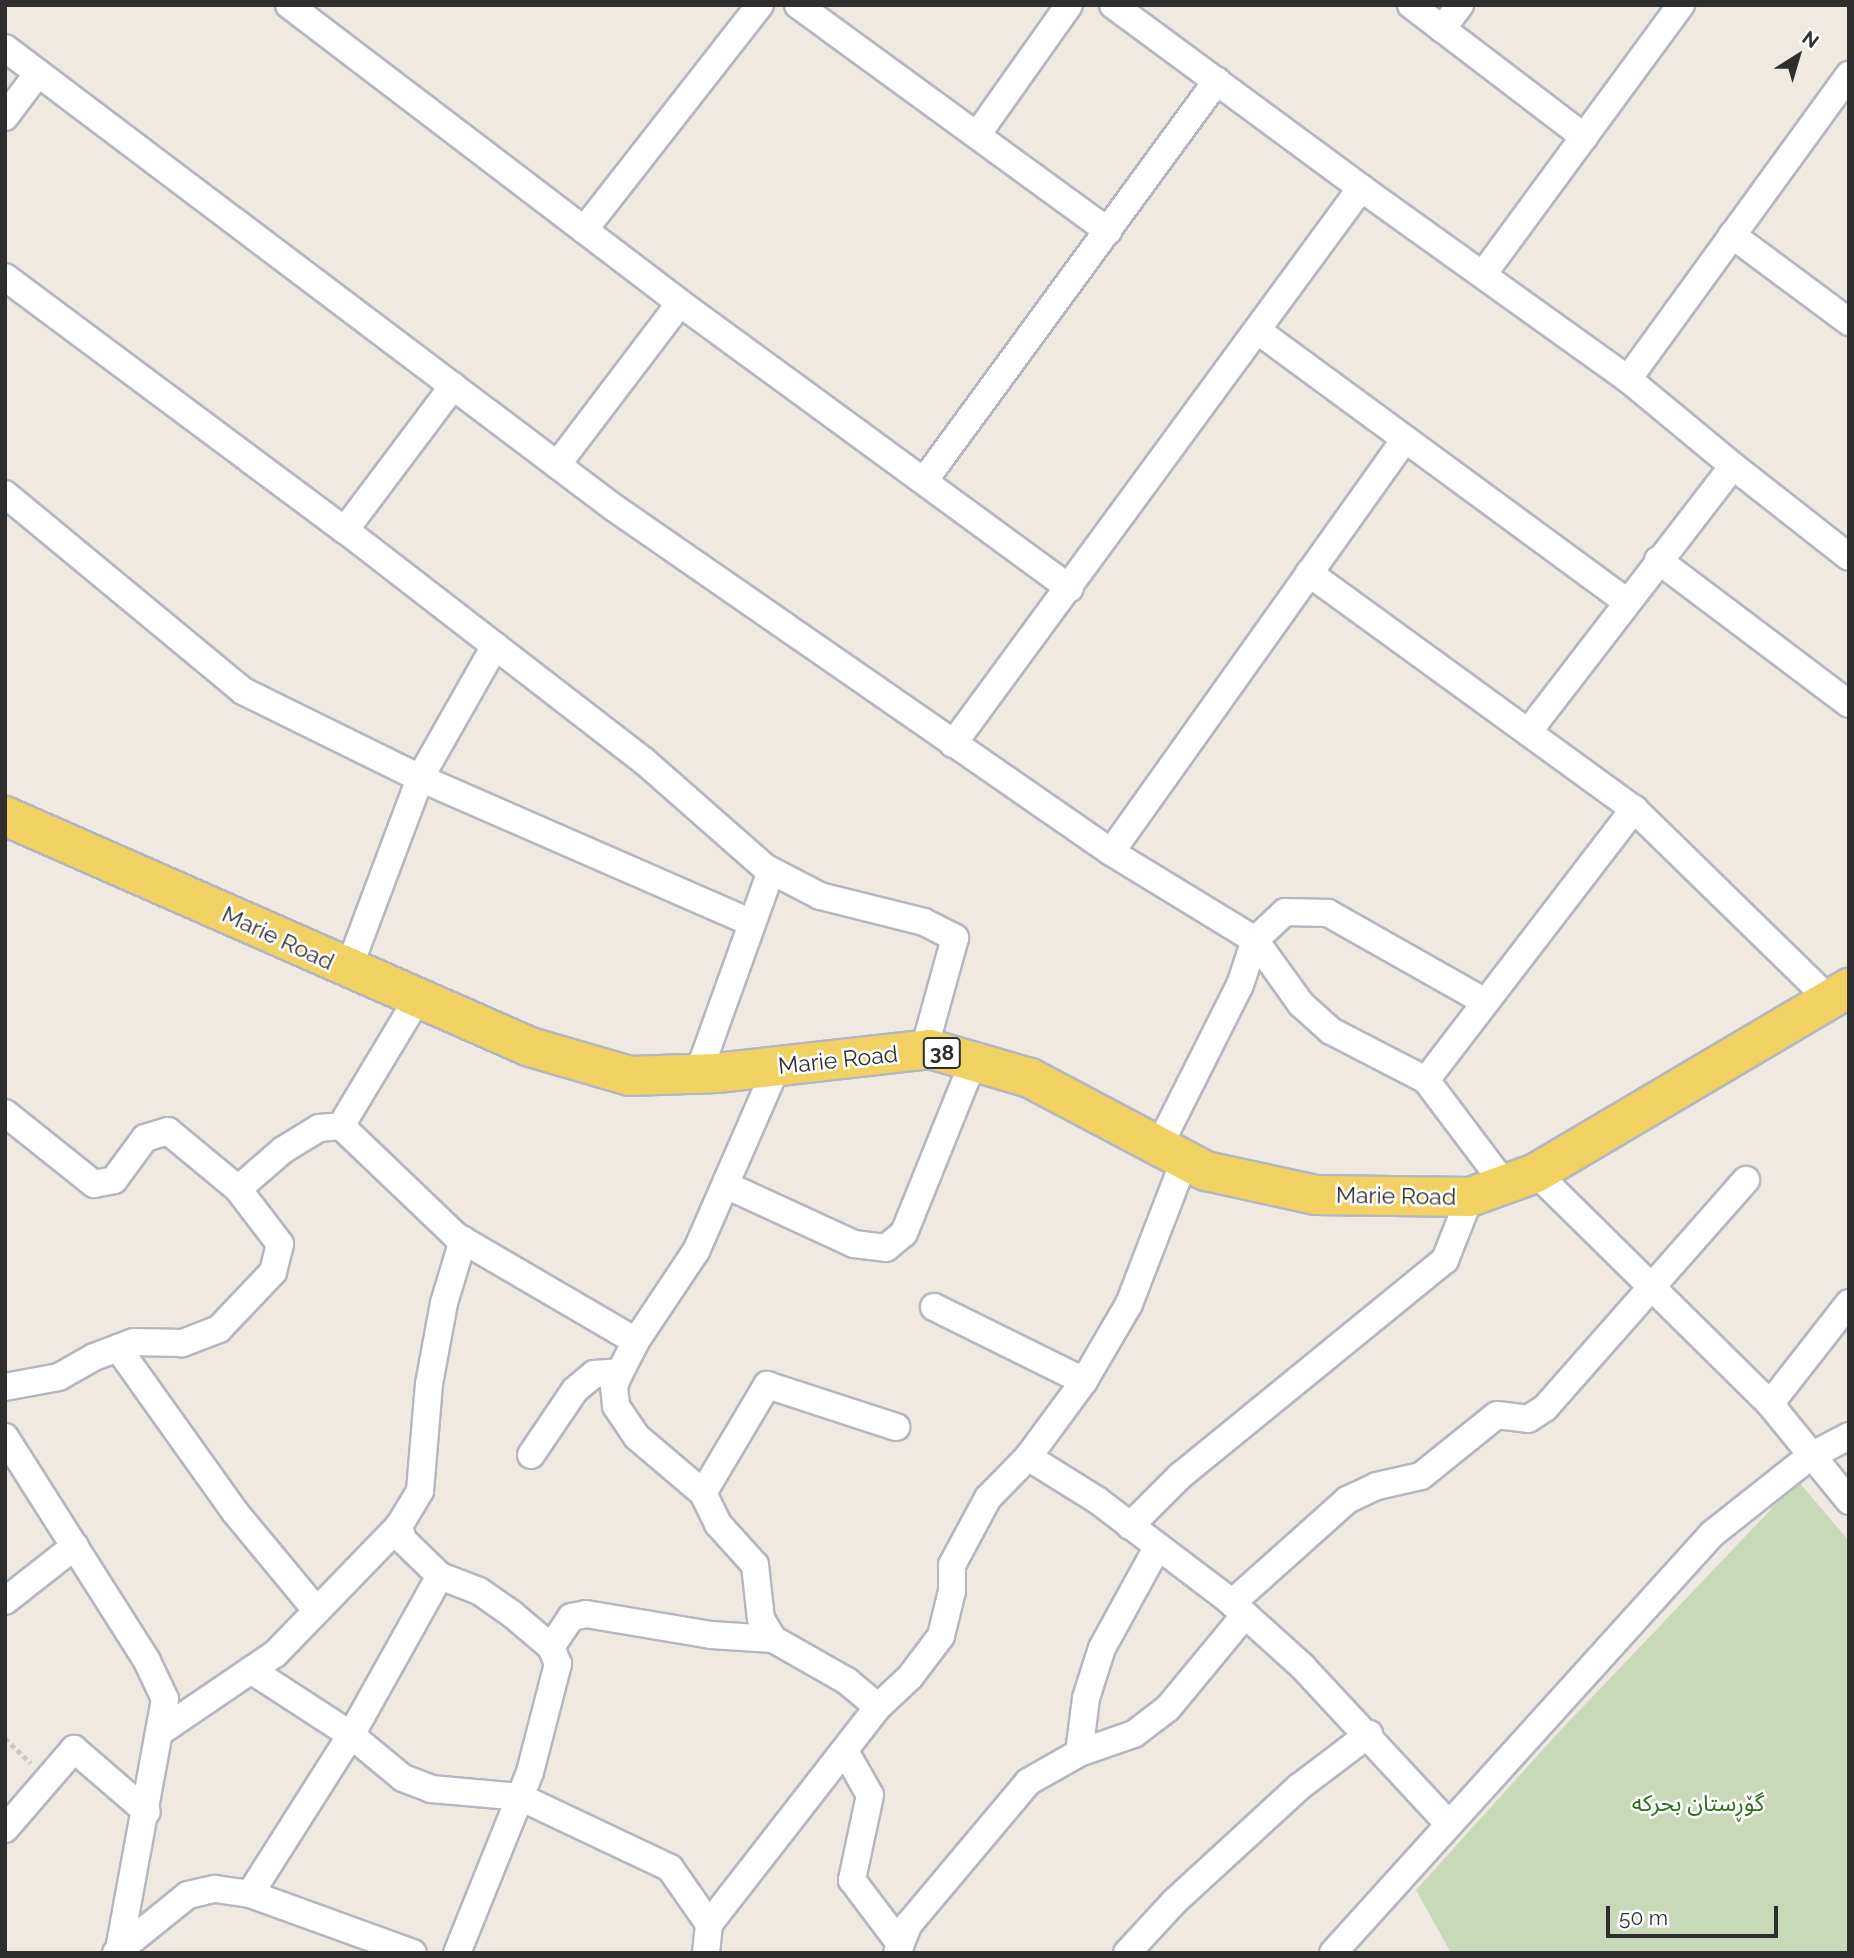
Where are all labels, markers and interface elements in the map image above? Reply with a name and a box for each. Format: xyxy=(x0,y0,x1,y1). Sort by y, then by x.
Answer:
north arrow xyxy=(1763,21,1833,91)
text: N xyxy=(1798,26,1823,52)
street label: Marie Road xyxy=(218,900,338,976)
road number: 38 xyxy=(923,1036,961,1070)
street label: Marie Road xyxy=(777,1040,899,1080)
street label: Marie Road xyxy=(1336,1181,1456,1211)
park label: گۆڕستان بحركه‌ xyxy=(1632,1789,1764,1817)
scale bar xyxy=(1609,1892,1780,1936)
text: 50 m xyxy=(1619,1905,1668,1930)

